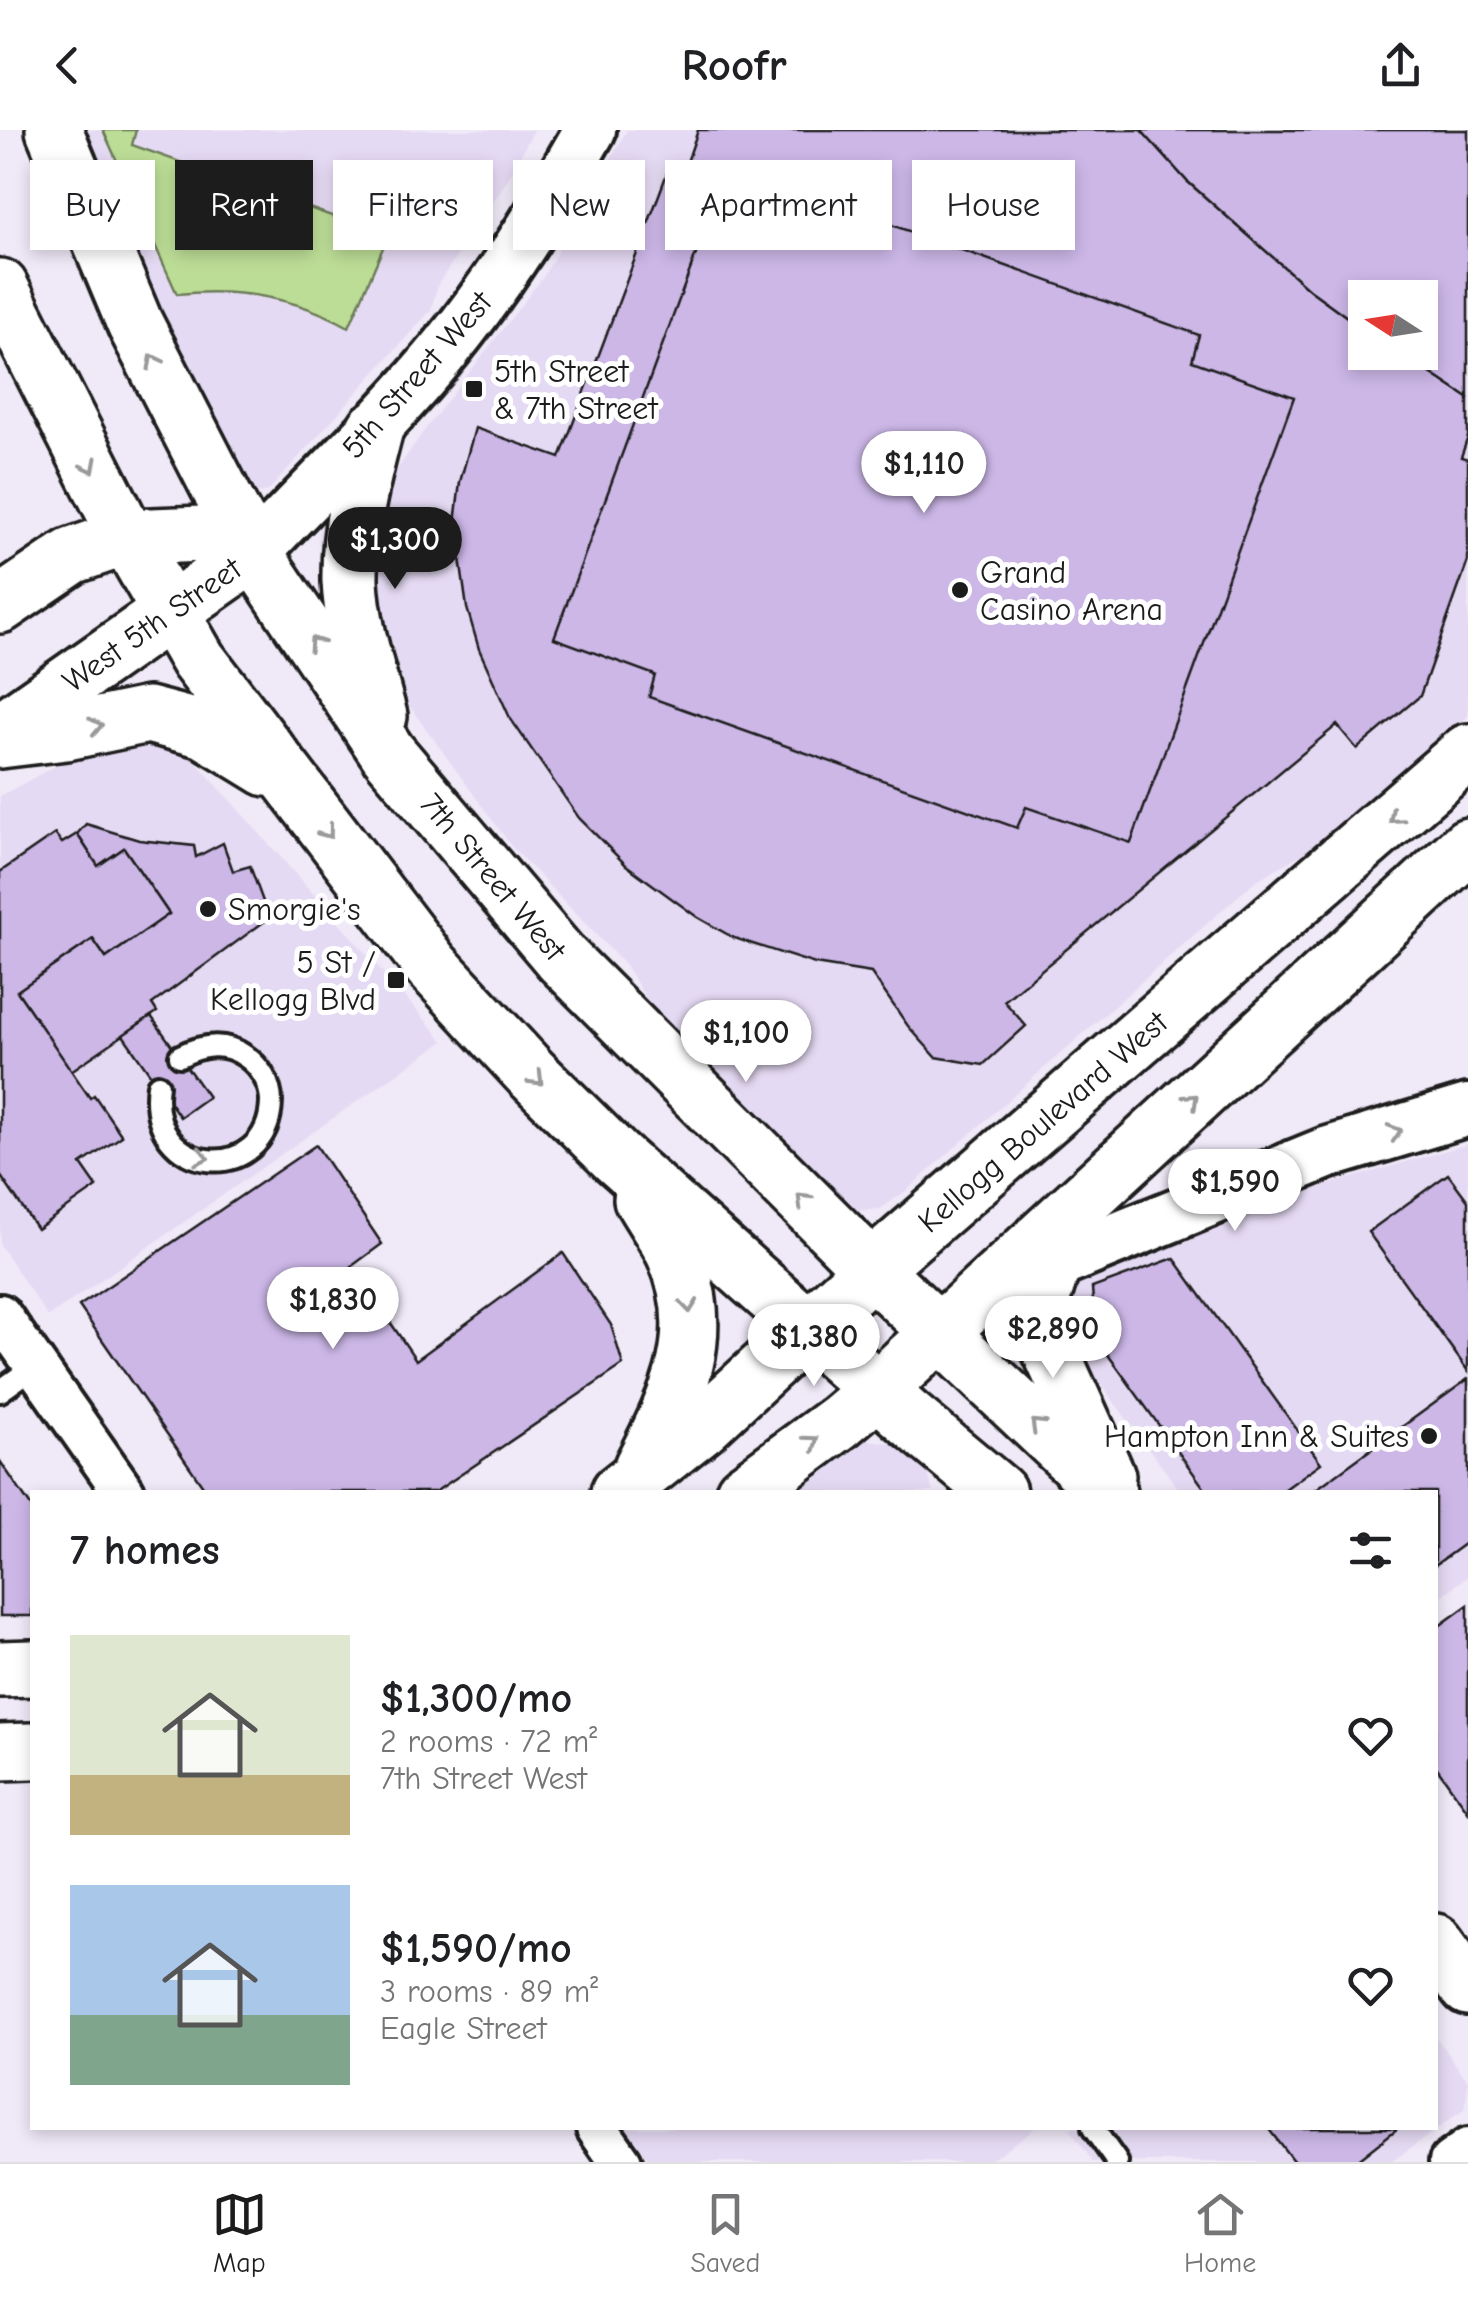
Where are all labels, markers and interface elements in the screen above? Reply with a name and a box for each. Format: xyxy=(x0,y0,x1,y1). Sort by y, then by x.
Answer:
icon: back xyxy=(40,38,95,93)
icon: share xyxy=(1373,38,1428,93)
text: Roofr xyxy=(681,39,787,91)
chip: Buy xyxy=(30,160,155,250)
chip: Rent xyxy=(175,160,313,250)
chip: Filters xyxy=(333,160,493,250)
chip: New xyxy=(513,160,645,250)
chip: Apartment xyxy=(665,160,892,250)
chip: House xyxy=(912,160,1075,250)
north arrow xyxy=(1348,280,1438,370)
map controls xyxy=(1348,280,1438,370)
street label: 5th Street West xyxy=(334,283,500,466)
one-way arrow xyxy=(146,353,166,371)
place label: 5th Street & 7th Street xyxy=(494,353,658,427)
marker: 5th Street & 7th Street xyxy=(463,378,485,400)
pin: $1,110 xyxy=(843,431,1005,516)
text: $1,110 xyxy=(883,445,965,482)
one-way arrow xyxy=(78,456,97,474)
pin: $1,300 xyxy=(314,507,476,592)
text: $1,300 xyxy=(350,521,440,558)
street label: West 5th Street xyxy=(56,549,249,700)
place label: Grand Casino Arena xyxy=(980,554,1163,628)
marker: Grand Casino Arena xyxy=(949,579,971,601)
one-way arrow xyxy=(309,635,327,654)
one-way arrow xyxy=(87,716,104,737)
street label: 7th Street West xyxy=(412,786,574,969)
one-way arrow xyxy=(1388,805,1407,823)
one-way arrow xyxy=(315,821,332,839)
place label: Smorgie's xyxy=(228,891,361,928)
marker: Smorgie's xyxy=(197,898,219,920)
place label: 5 St / Kellogg Blvd xyxy=(210,944,376,1018)
marker: 5 St / Kellogg Blvd xyxy=(385,969,407,991)
pin: $1,100 xyxy=(665,1000,827,1085)
street label: Kellogg Boulevard West xyxy=(911,1003,1176,1240)
text: $1,100 xyxy=(702,1014,790,1051)
one-way arrow xyxy=(526,1068,544,1086)
one-way arrow xyxy=(1180,1094,1199,1112)
one-way arrow xyxy=(1386,1123,1403,1144)
one-way arrow xyxy=(193,1145,210,1166)
pin: $1,590 xyxy=(1154,1149,1316,1234)
text: $1,590 xyxy=(1190,1163,1280,1200)
one-way arrow xyxy=(796,1194,814,1212)
pin: $1,830 xyxy=(252,1267,414,1352)
text: $1,830 xyxy=(289,1281,377,1318)
pin: $2,890 xyxy=(972,1296,1134,1381)
one-way arrow xyxy=(678,1299,699,1315)
pin: $1,380 xyxy=(733,1304,895,1389)
text: $2,890 xyxy=(1007,1310,1099,1347)
text: $1,380 xyxy=(770,1318,858,1355)
place label: Hampton Inn & Suites xyxy=(1104,1418,1409,1455)
one-way arrow xyxy=(1031,1419,1049,1437)
marker: Hampton Inn & Suites xyxy=(1418,1425,1440,1447)
one-way arrow xyxy=(801,1437,819,1454)
icon: filters xyxy=(1343,1523,1398,1578)
text: 7 homes xyxy=(70,1526,220,1575)
text: $1,300/mo xyxy=(380,1674,572,1723)
icon: home xyxy=(150,1675,270,1795)
icon: heart xyxy=(1343,1708,1398,1763)
text: 2 rooms · 72 m² xyxy=(380,1723,597,1760)
text: 7th Street West xyxy=(380,1760,587,1797)
text: $1,590/mo xyxy=(380,1924,572,1973)
icon: home xyxy=(150,1925,270,2045)
icon: heart xyxy=(1343,1958,1398,2013)
text: 3 rooms · 89 m² xyxy=(380,1973,598,2010)
text: Eagle Street xyxy=(380,2010,547,2047)
tab: Map xyxy=(212,2187,267,2279)
tab: Saved xyxy=(690,2187,760,2279)
tab: Home xyxy=(1184,2187,1256,2279)

